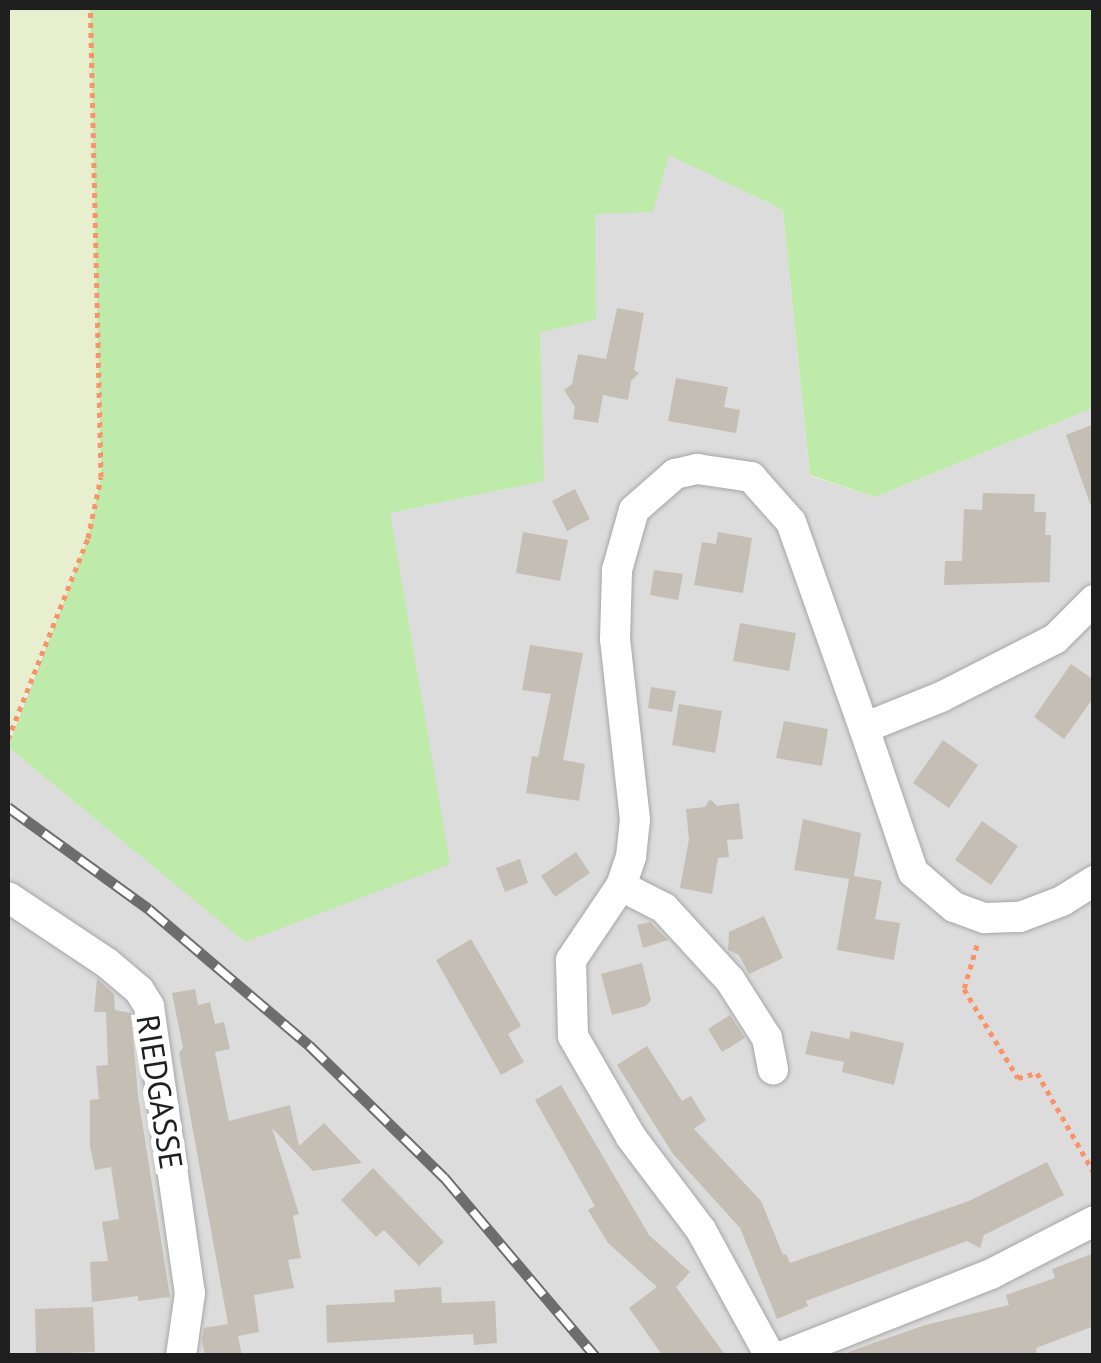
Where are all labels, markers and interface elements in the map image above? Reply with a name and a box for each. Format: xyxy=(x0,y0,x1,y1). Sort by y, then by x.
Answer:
street label: RIEDGASSE xyxy=(129,1012,191,1172)

